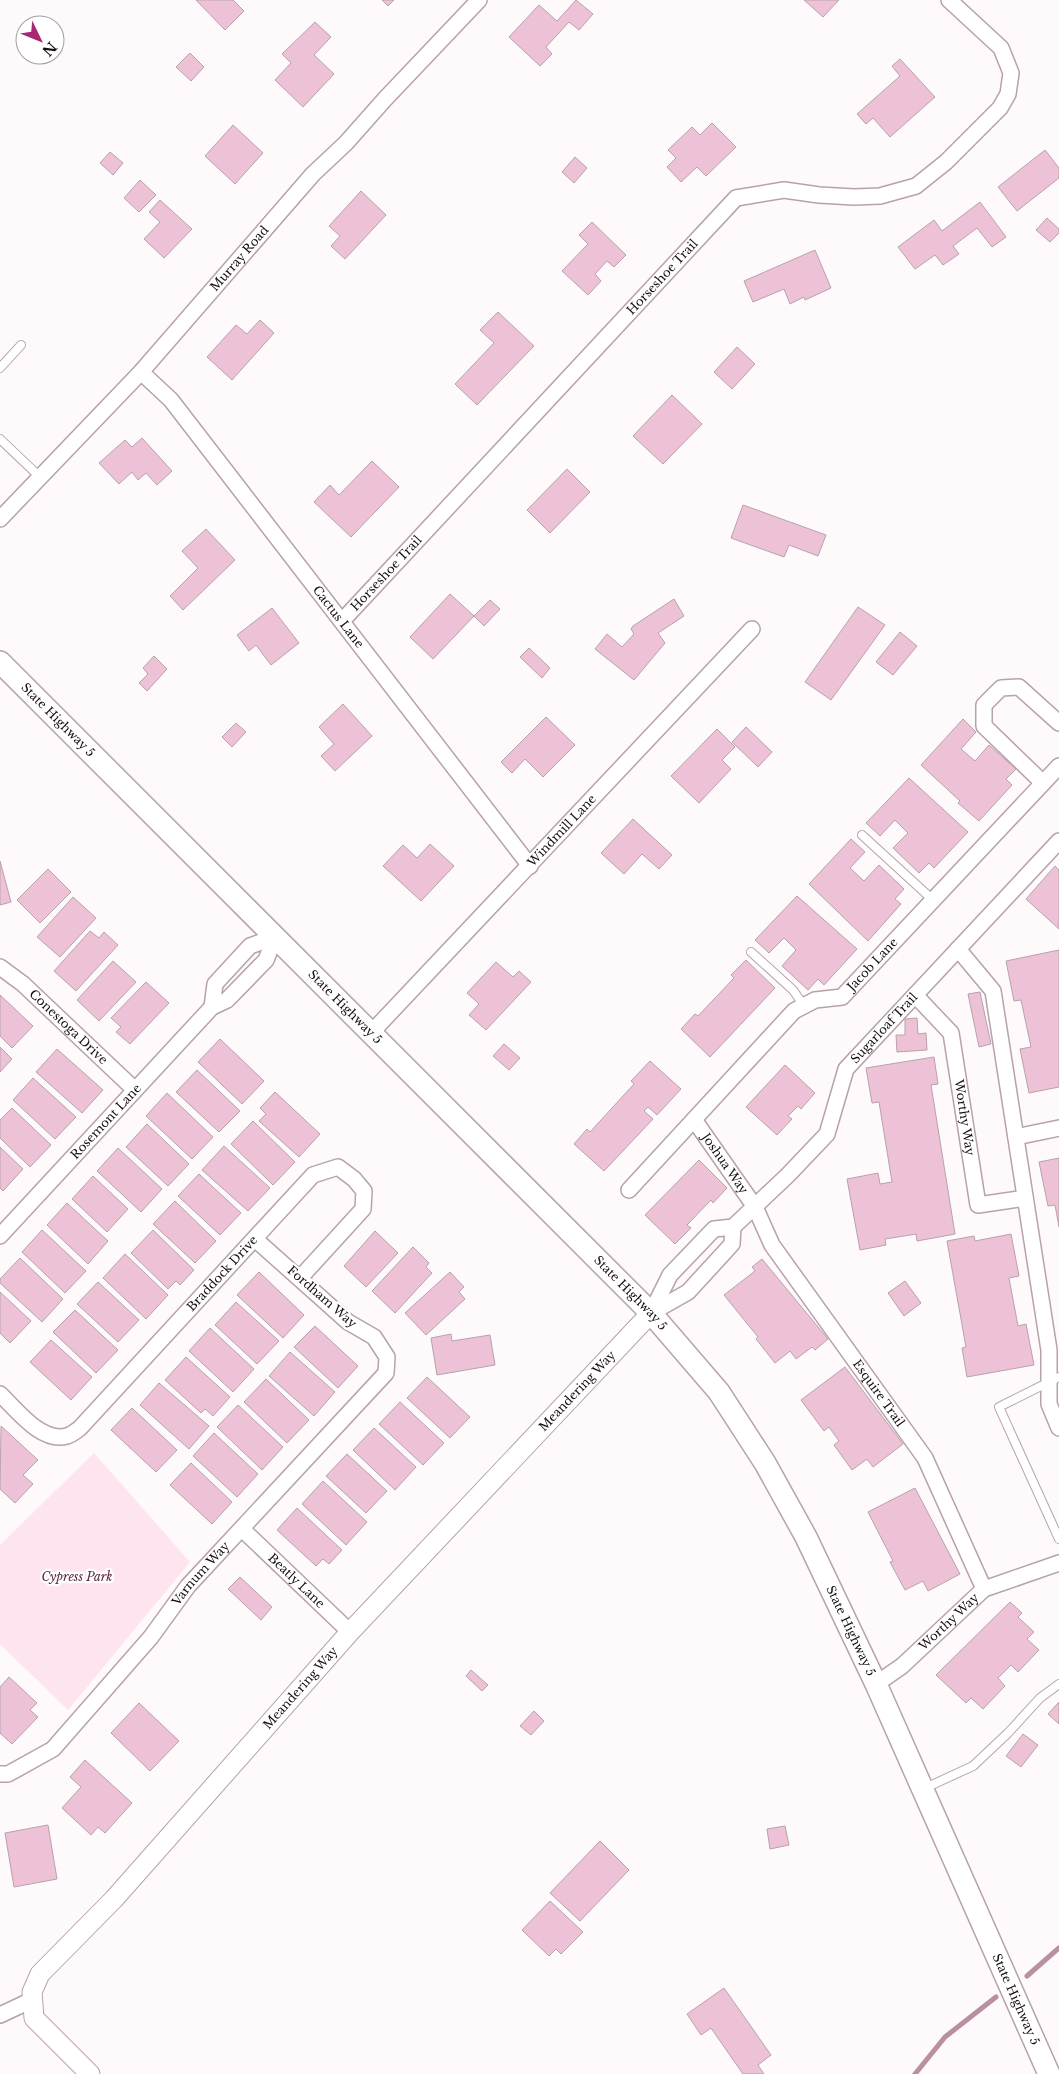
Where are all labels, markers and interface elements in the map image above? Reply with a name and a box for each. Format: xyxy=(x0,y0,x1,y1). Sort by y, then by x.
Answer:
north arrow xyxy=(15,15,65,65)
text: N xyxy=(38,38,61,60)
street label: Murray Road xyxy=(207,223,272,294)
street label: Horseshoe Trail xyxy=(623,236,701,318)
street label: Horseshoe Trail xyxy=(347,532,425,614)
street label: Cactus Lane xyxy=(310,583,367,651)
street label: State Highway 5 xyxy=(18,680,99,760)
street label: Windmill Lane xyxy=(523,791,599,870)
street label: Jacob Lane xyxy=(842,934,901,995)
street label: State Highway 5 xyxy=(305,967,386,1047)
street label: Conestoga Drive xyxy=(26,986,111,1067)
street label: Sugarloaf Trail xyxy=(847,989,920,1066)
street label: Worthy Way xyxy=(951,1077,978,1157)
street label: Rosemont Lane xyxy=(67,1080,144,1162)
street label: Joshua Way xyxy=(698,1128,752,1197)
street label: Braddock Drive xyxy=(183,1232,260,1314)
street label: State Highway 5 xyxy=(591,1252,671,1333)
street label: Fordham Way xyxy=(285,1262,360,1331)
street label: Meandering Way xyxy=(536,1347,619,1434)
street label: Esquire Trail xyxy=(850,1357,908,1429)
street label: Varnum Way xyxy=(168,1538,233,1609)
street label: Beatly Lane xyxy=(265,1550,328,1611)
park label: Cypress Park xyxy=(42,1569,112,1584)
street label: State Highway 5 xyxy=(823,1583,879,1678)
street label: Worthy Way xyxy=(915,1590,982,1654)
street label: Meandering Way xyxy=(260,1643,341,1732)
street label: State Highway 5 xyxy=(990,1951,1043,2047)

